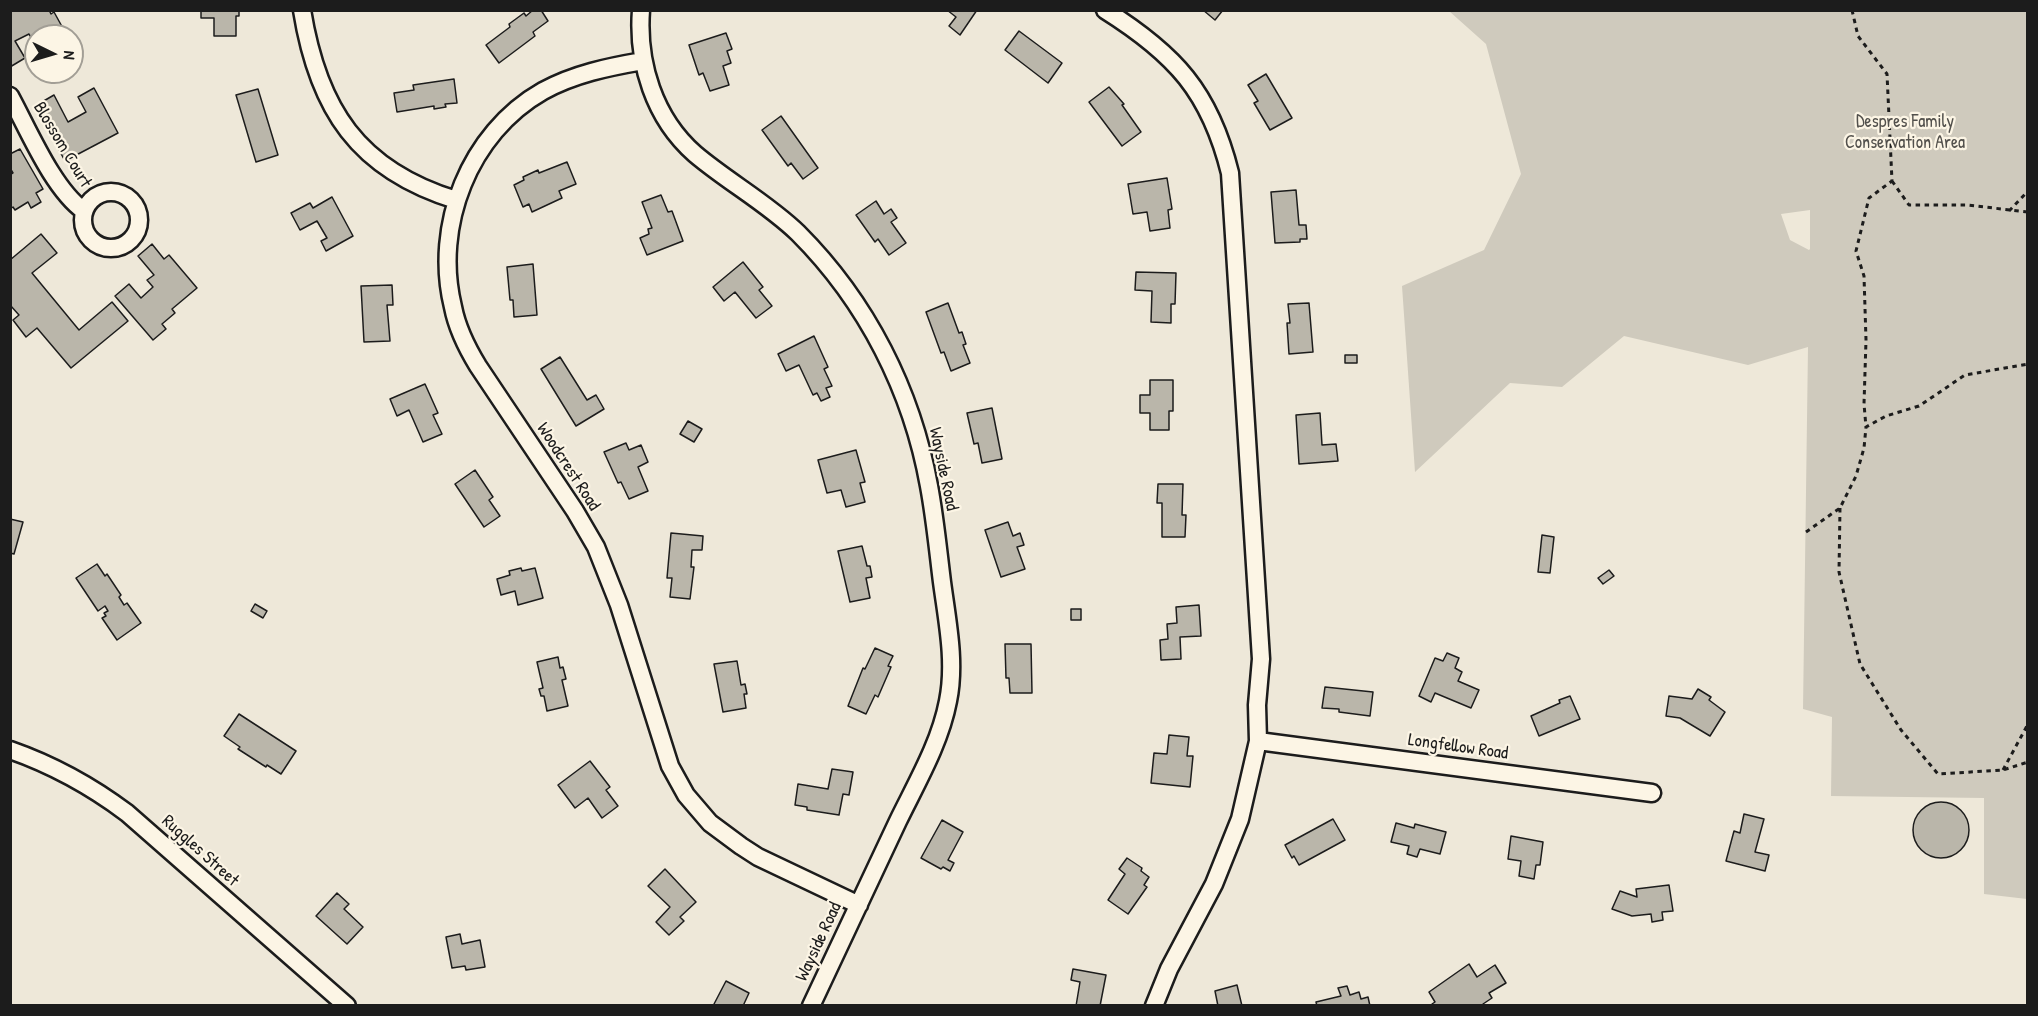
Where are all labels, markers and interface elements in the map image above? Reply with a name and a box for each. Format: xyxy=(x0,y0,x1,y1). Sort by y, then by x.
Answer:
north arrow xyxy=(24,24,84,84)
text: N xyxy=(59,50,81,61)
street label: Blossom Court xyxy=(28,98,96,192)
park label: Despres Family Conservation Area xyxy=(1845,111,1965,154)
street label: Woodcrest Road xyxy=(532,419,604,515)
street label: Wayside Road xyxy=(924,425,962,513)
street label: Longfellow Road xyxy=(1407,729,1509,765)
street label: Ruggles Street xyxy=(157,811,243,891)
street label: Wayside Road xyxy=(791,899,847,985)

